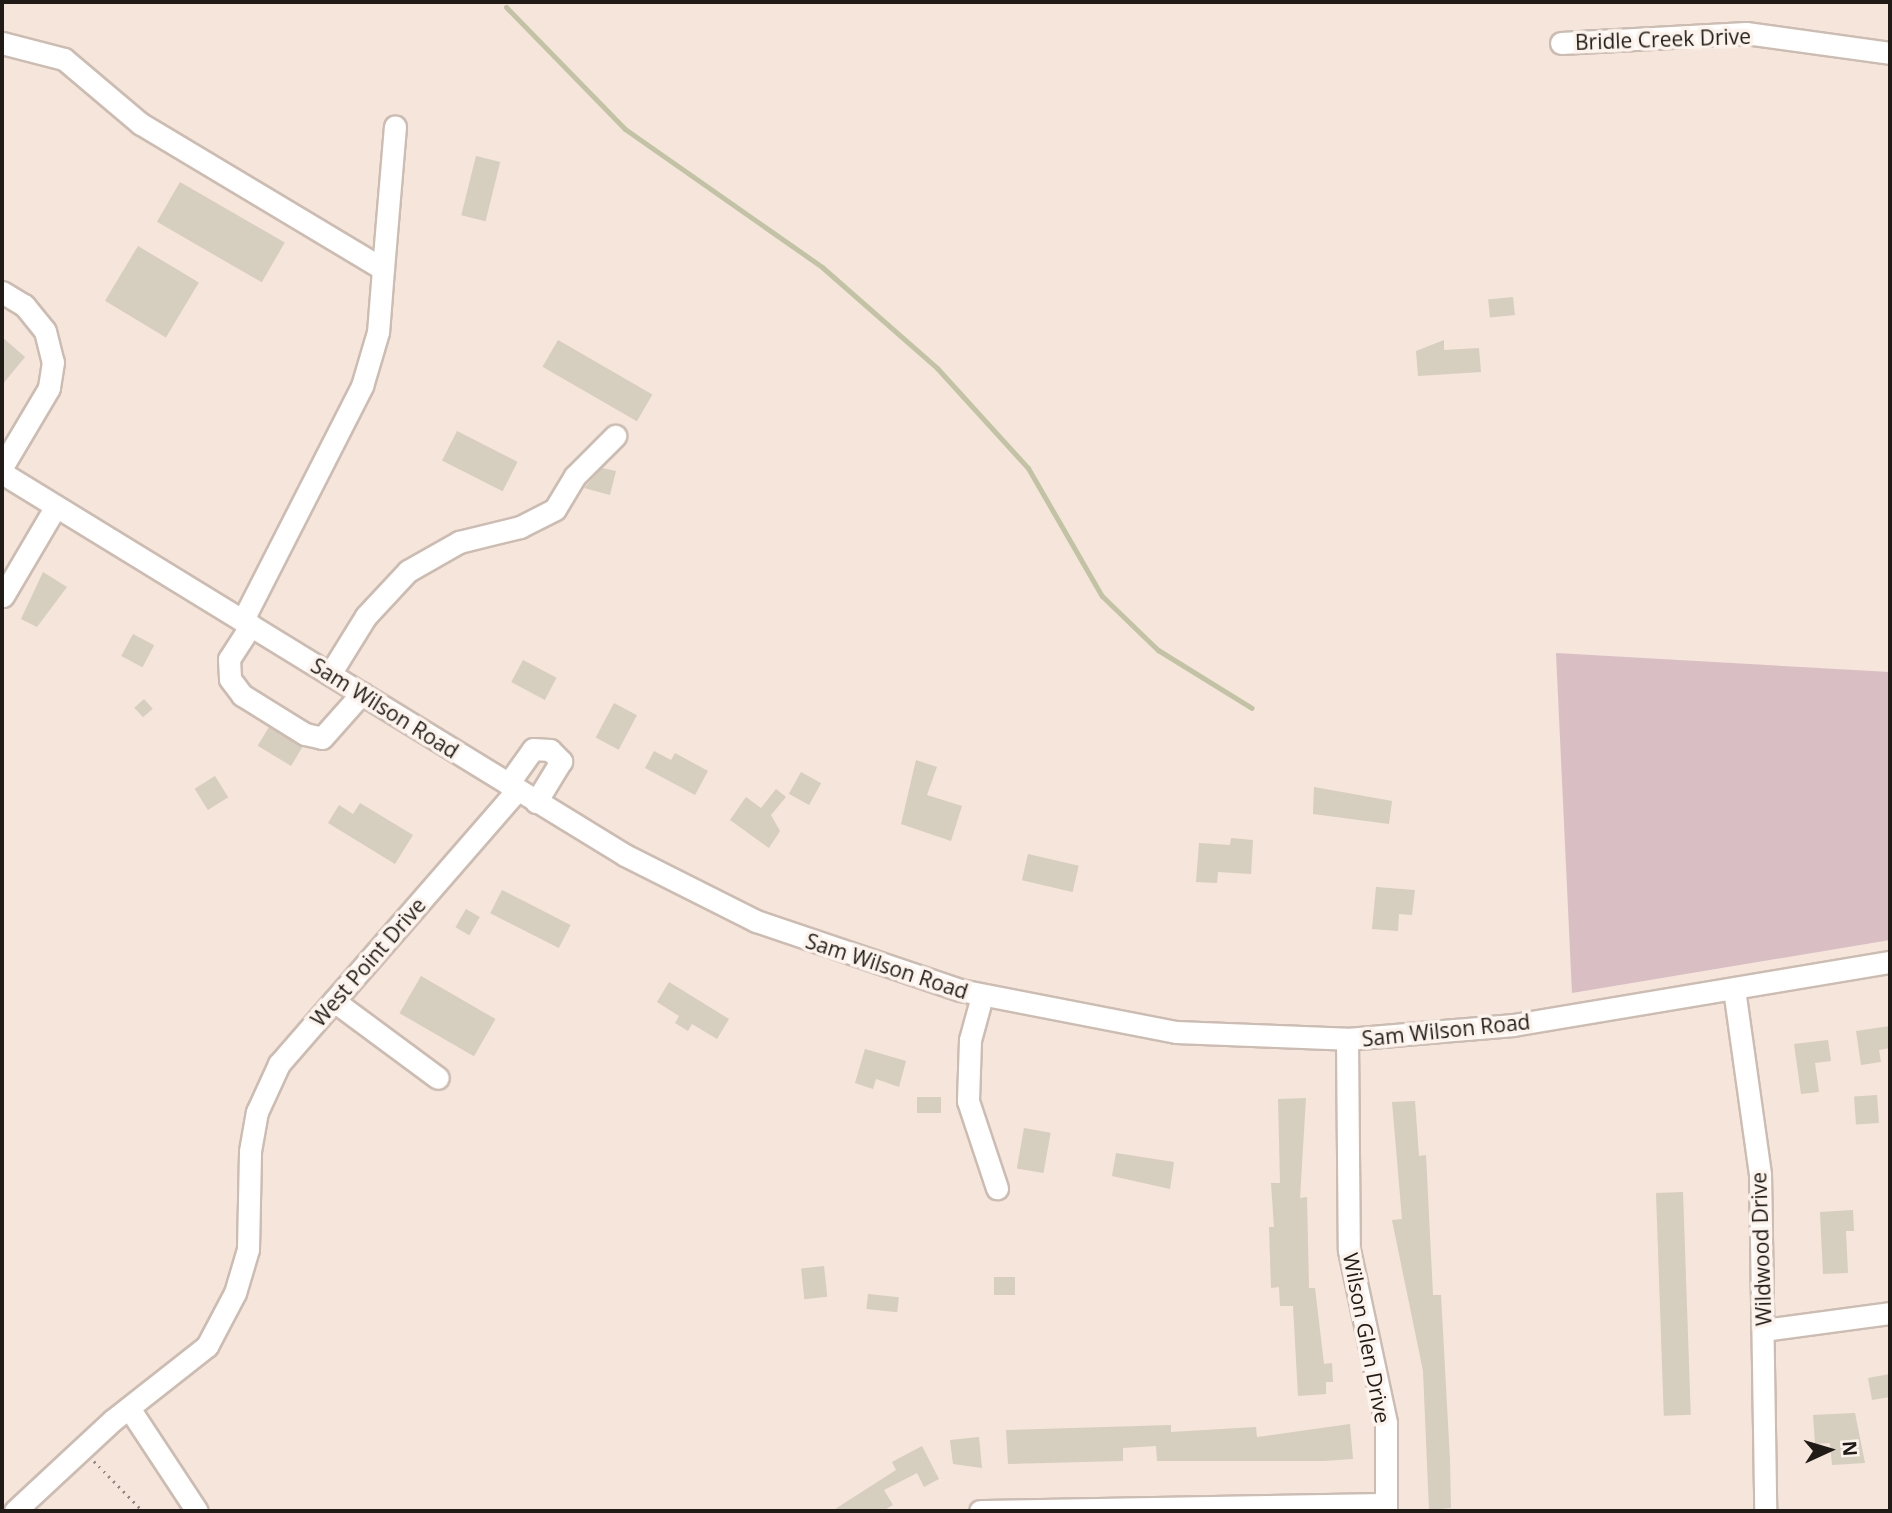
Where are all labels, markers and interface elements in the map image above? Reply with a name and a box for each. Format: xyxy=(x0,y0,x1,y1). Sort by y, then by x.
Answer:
street label: Bridle Creek Drive xyxy=(1575,23,1751,55)
street label: Sam Wilson Road xyxy=(307,652,463,764)
street label: West Point Drive xyxy=(305,893,431,1031)
street label: Sam Wilson Road xyxy=(803,928,971,1004)
street label: Sam Wilson Road xyxy=(1361,1009,1531,1051)
street label: Wildwood Drive xyxy=(1746,1172,1776,1326)
street label: Wilson Glen Drive xyxy=(1338,1251,1396,1425)
north arrow xyxy=(1794,1415,1864,1485)
text: N xyxy=(1836,1440,1863,1457)

